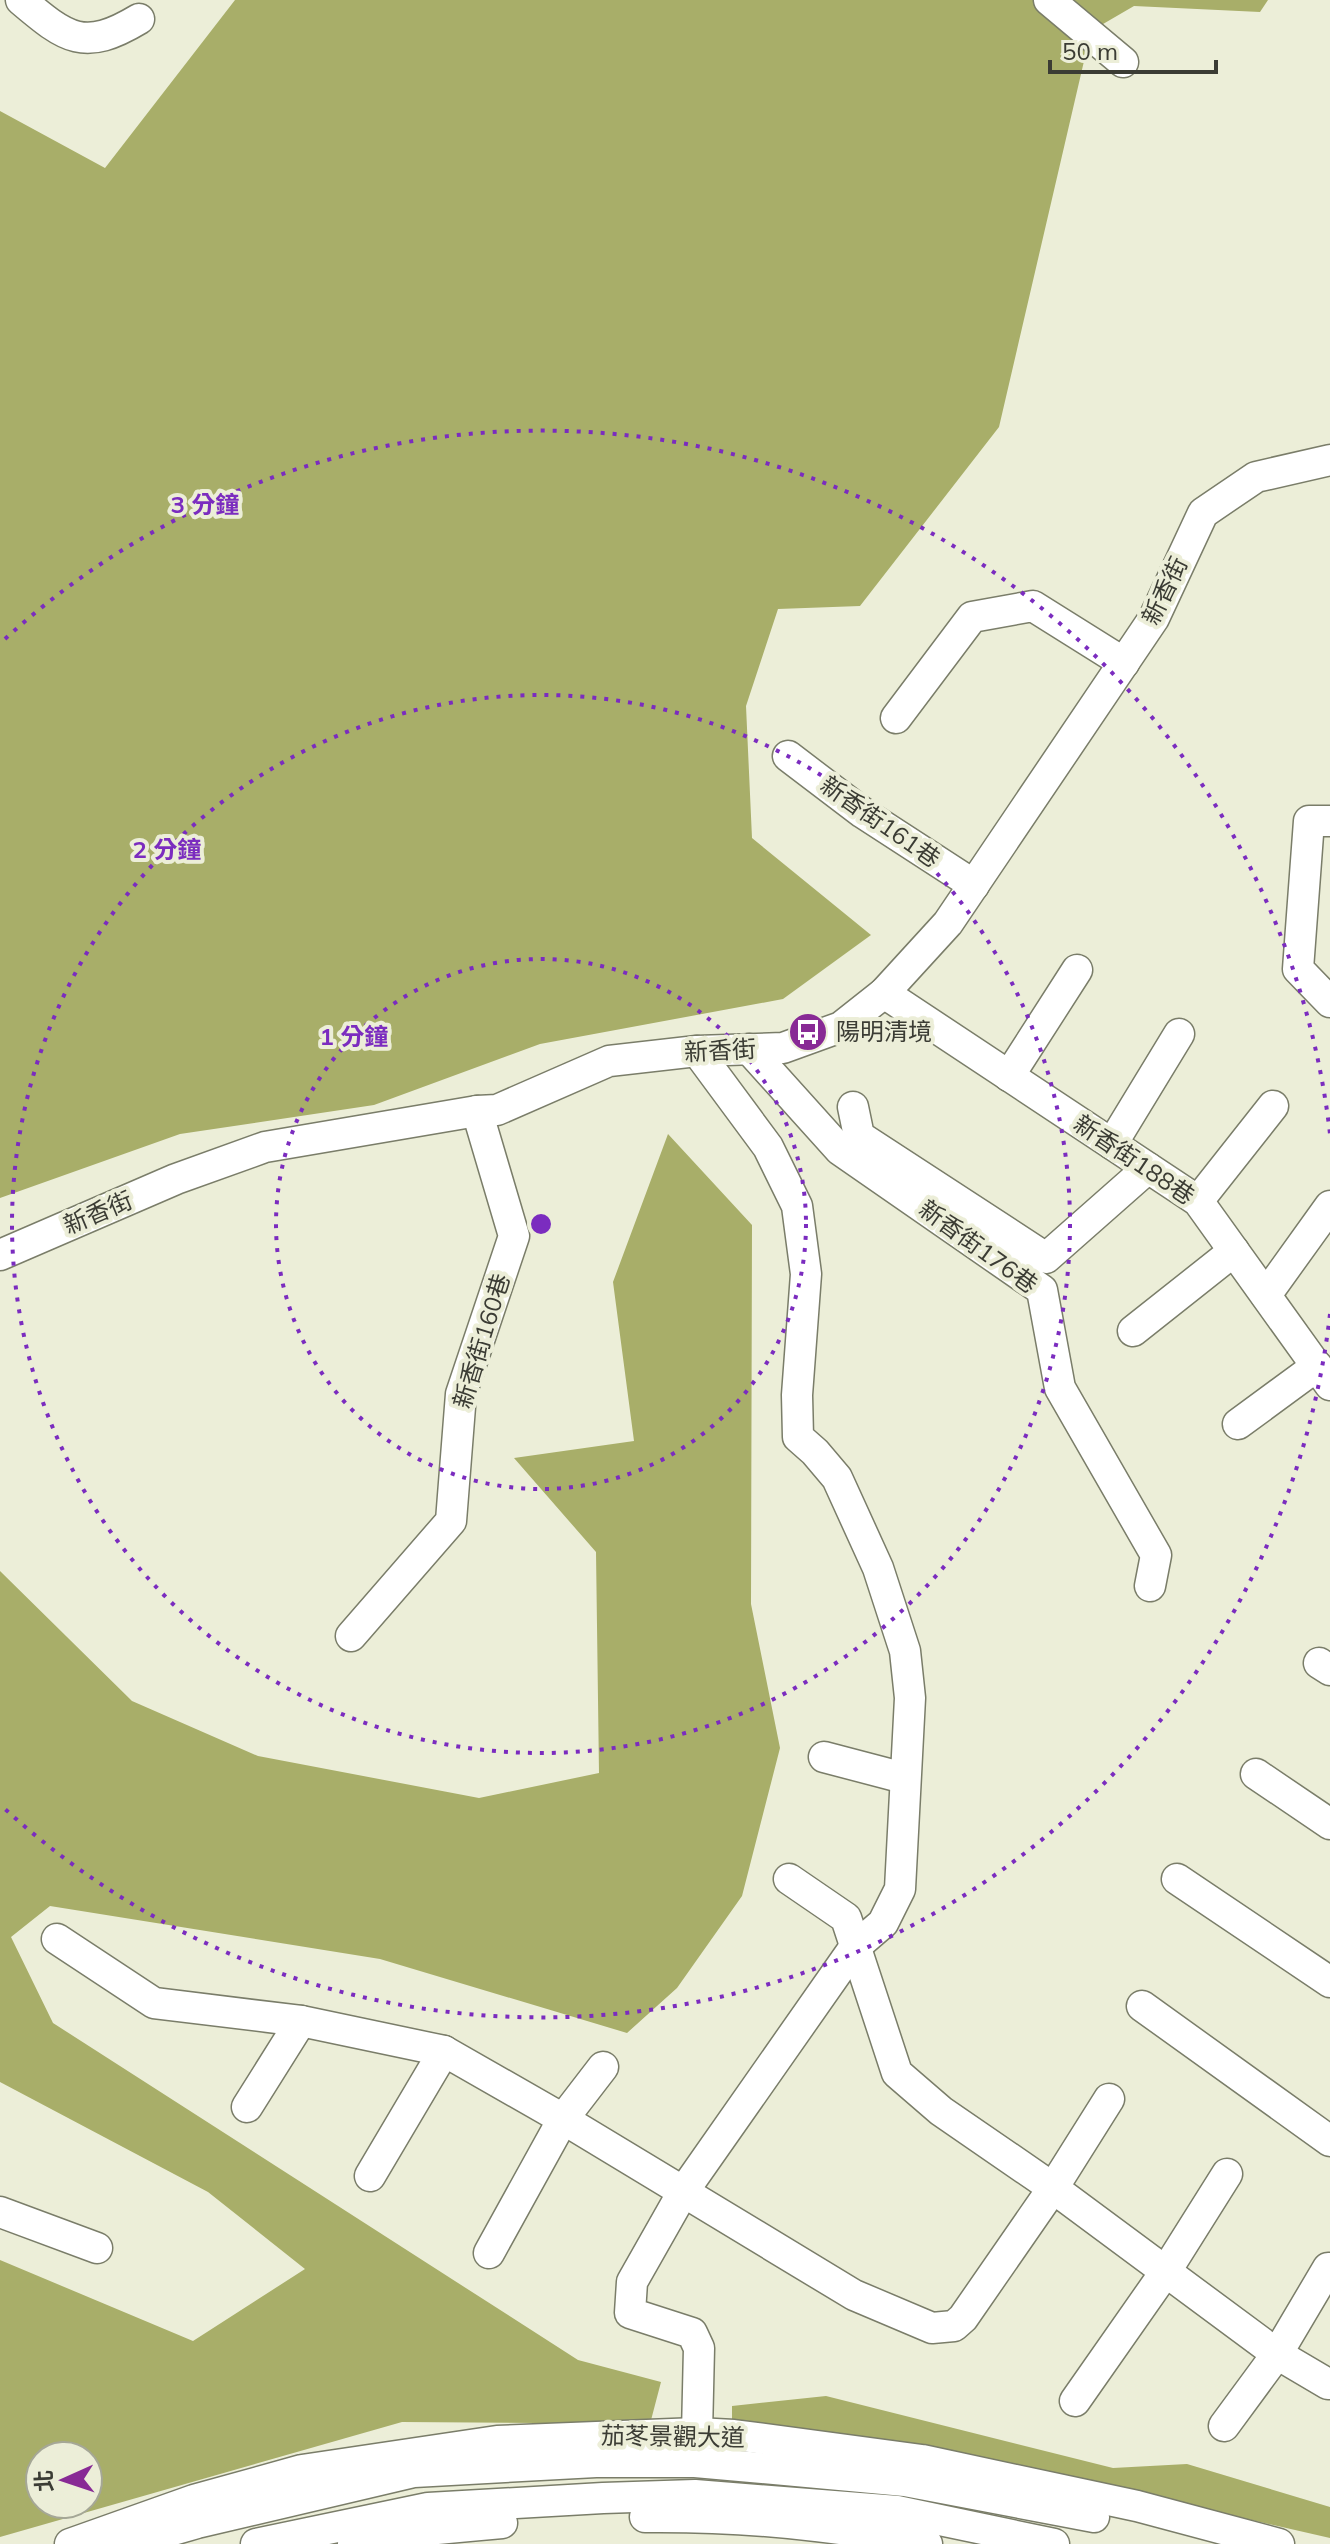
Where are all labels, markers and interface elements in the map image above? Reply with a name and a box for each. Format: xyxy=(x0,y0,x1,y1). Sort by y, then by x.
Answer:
scale bar xyxy=(1050,24,1216,74)
text: 50 m xyxy=(1062,36,1118,66)
text: 3 分鐘 xyxy=(171,489,239,519)
street label: 新香街 xyxy=(1135,552,1193,629)
street label: 新香街161巷 xyxy=(815,769,946,873)
text: 2 分鐘 xyxy=(133,834,201,864)
bus stop icon: 陽明清境 xyxy=(787,1011,829,1053)
place label: 陽明清境 xyxy=(836,1016,932,1046)
text: 1 分鐘 xyxy=(320,1021,388,1051)
street label: 新香街 xyxy=(683,1033,757,1067)
street label: 新香街188巷 xyxy=(1068,1108,1201,1211)
street label: 新香街 xyxy=(59,1184,137,1240)
street label: 新香街176巷 xyxy=(913,1193,1044,1299)
centre of rings xyxy=(527,1210,555,1238)
street label: 新香街160巷 xyxy=(446,1270,516,1412)
street label: 茄苳景觀大道 xyxy=(601,2420,745,2452)
north arrow xyxy=(24,2440,104,2520)
text: 北 xyxy=(29,2469,59,2493)

